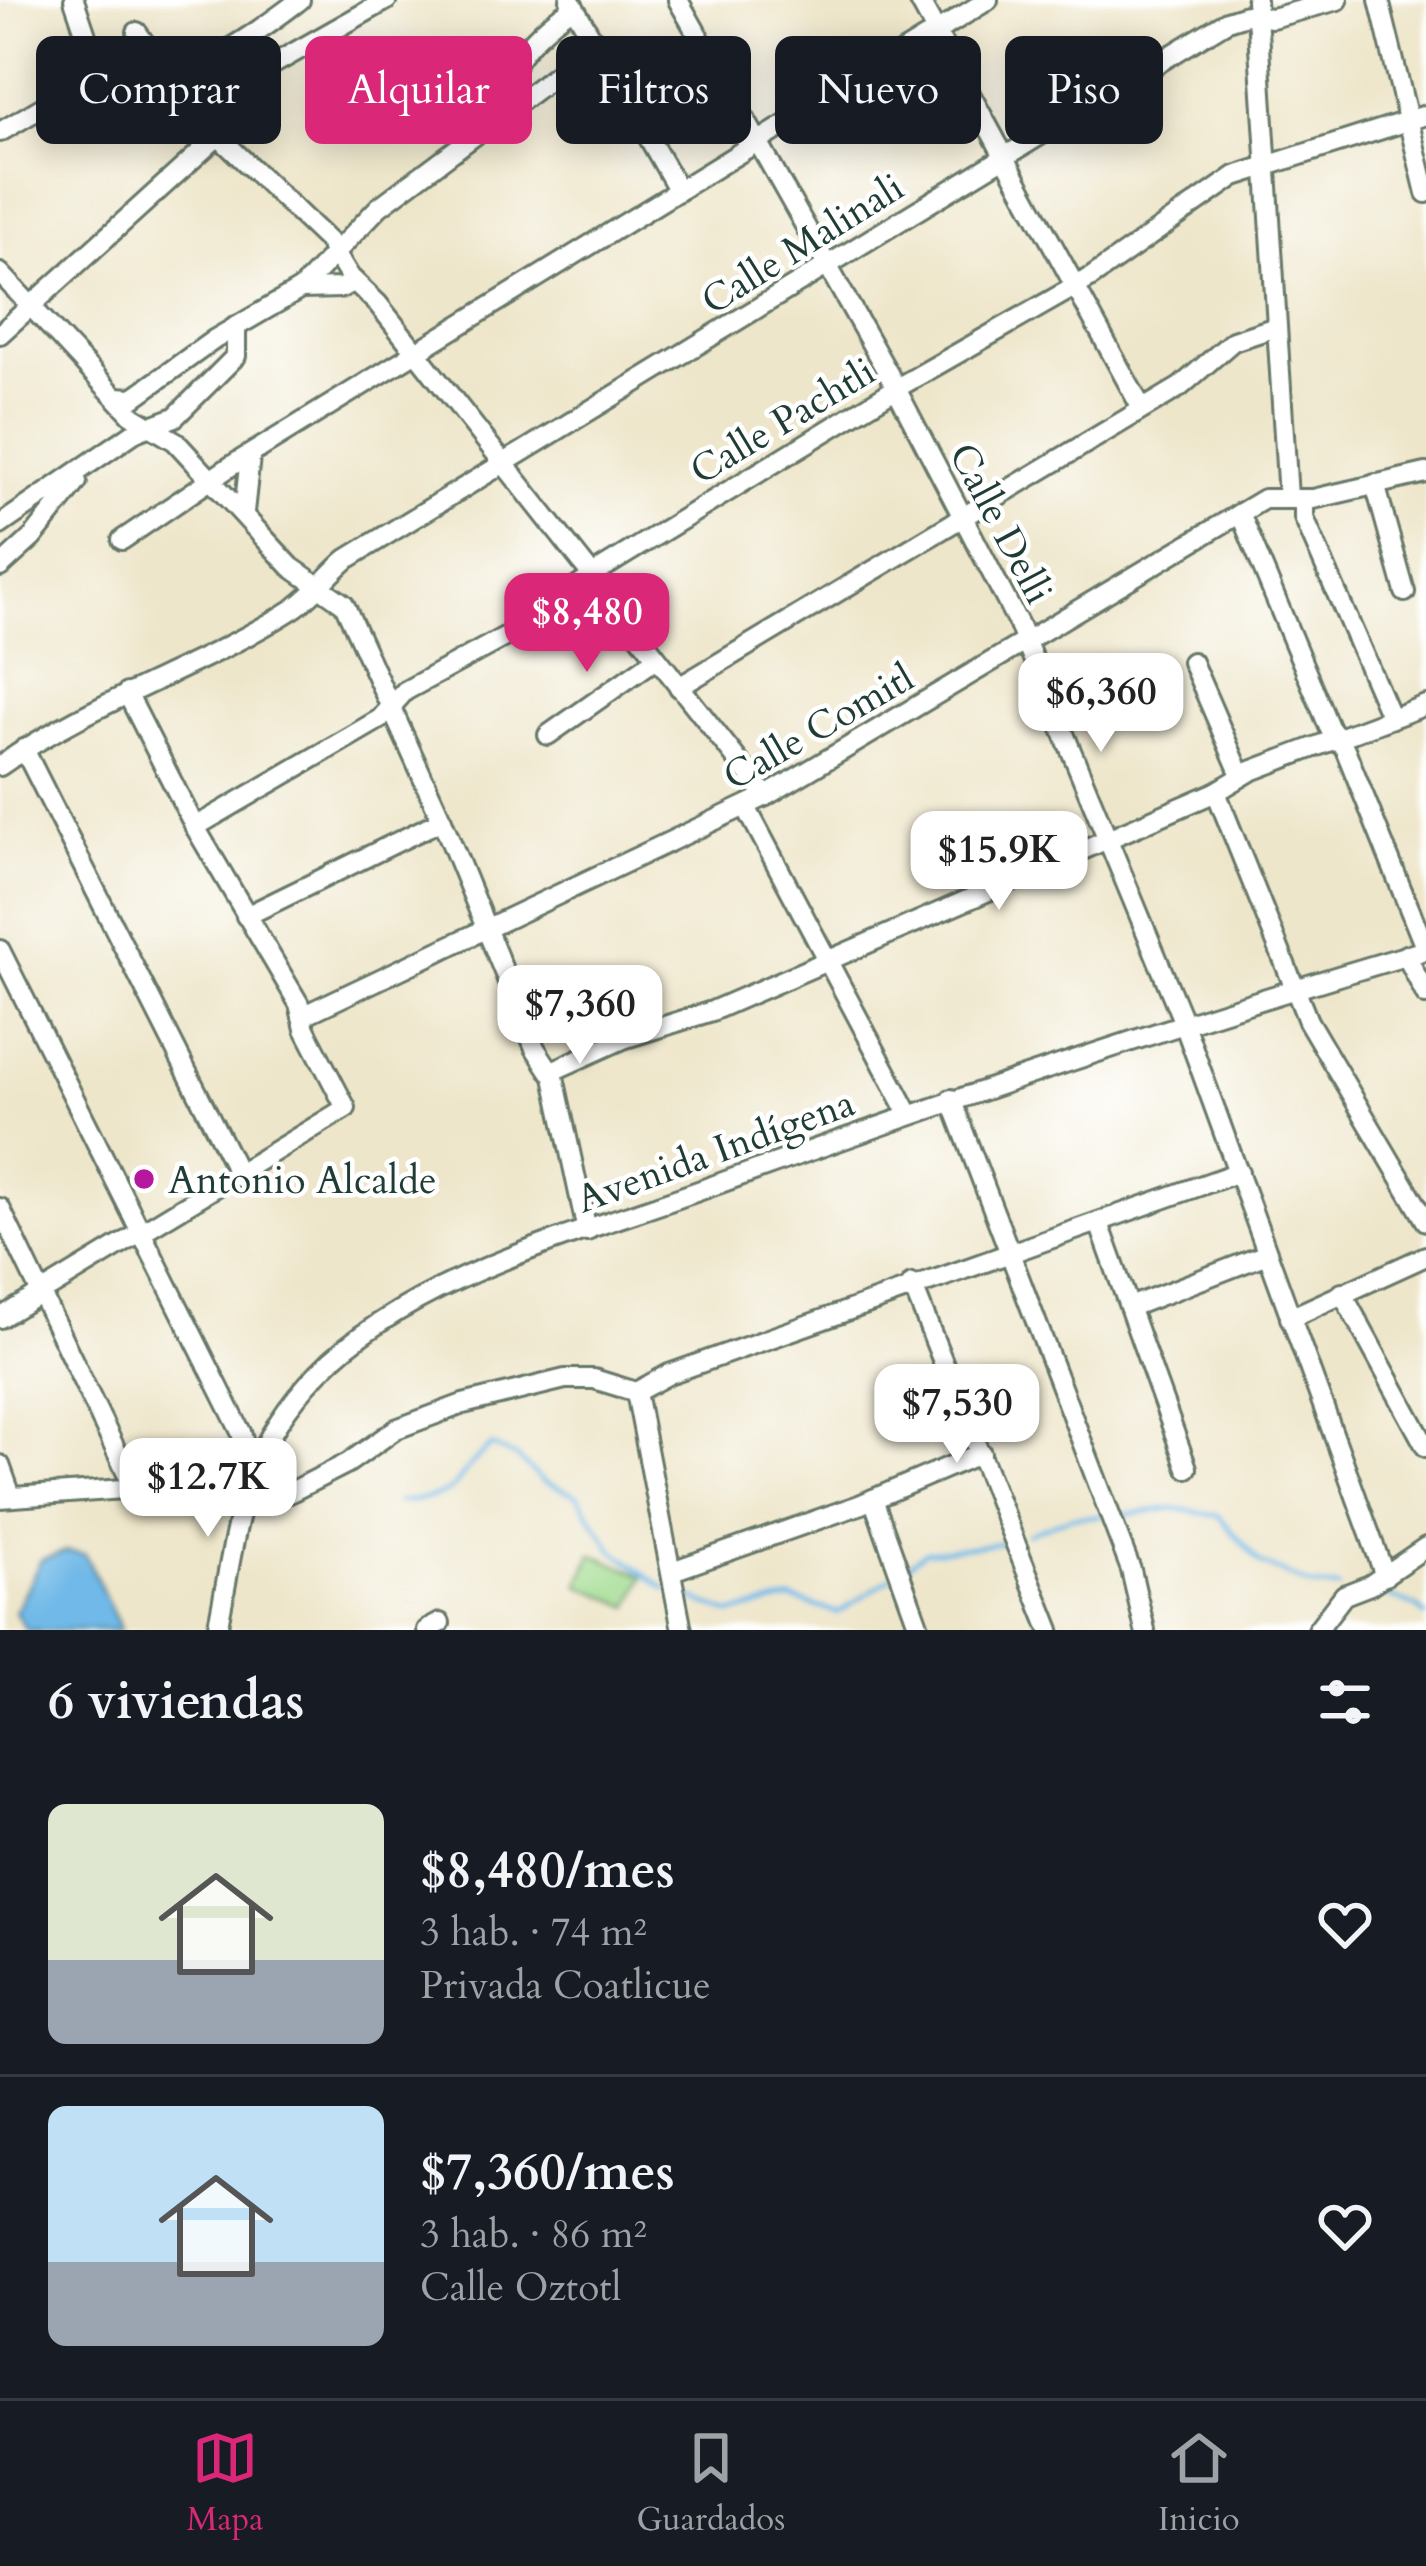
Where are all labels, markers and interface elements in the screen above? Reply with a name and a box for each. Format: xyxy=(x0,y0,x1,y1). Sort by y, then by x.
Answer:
chip: Comprar xyxy=(36,36,281,144)
chip: Alquilar xyxy=(305,36,532,144)
chip: Filtros xyxy=(556,36,751,144)
chip: Nuevo xyxy=(775,36,981,144)
chip: Piso xyxy=(1005,36,1163,144)
street label: Calle Malinali xyxy=(692,161,914,327)
street label: Calle Pachtli xyxy=(680,345,885,497)
street label: Calle Delli xyxy=(936,434,1065,613)
pin: $8,480 xyxy=(489,573,685,675)
text: $8,480 xyxy=(531,585,643,638)
street label: Calle Comitl xyxy=(714,651,924,803)
pin: $6,360 xyxy=(1003,653,1199,755)
text: $6,360 xyxy=(1045,665,1157,718)
pin: $15.9K xyxy=(901,811,1097,913)
text: $15.9K xyxy=(938,823,1060,876)
pin: $7,360 xyxy=(482,965,678,1067)
text: $7,360 xyxy=(524,977,636,1030)
street label: Avenida Indígena xyxy=(569,1076,862,1226)
place label: Antonio Alcalde xyxy=(168,1154,437,1207)
marker: Antonio Alcalde xyxy=(131,1166,157,1192)
pin: $7,530 xyxy=(859,1364,1055,1466)
text: $7,530 xyxy=(901,1376,1013,1429)
pin: $12.7K xyxy=(110,1438,306,1540)
text: $12.7K xyxy=(147,1450,269,1503)
text: 6 viviendas xyxy=(48,1667,304,1737)
icon: filters xyxy=(1312,1669,1378,1735)
text: $8,480/mes xyxy=(420,1836,675,1906)
icon: home xyxy=(144,1852,288,1996)
icon: heart xyxy=(1312,1891,1378,1957)
text: 3 hab. · 74 m² xyxy=(420,1906,647,1959)
text: Privada Coatlicue xyxy=(420,1959,711,2012)
text: $7,360/mes xyxy=(420,2138,675,2208)
icon: home xyxy=(144,2154,288,2298)
icon: heart xyxy=(1312,2193,1378,2259)
text: 3 hab. · 86 m² xyxy=(420,2208,647,2261)
text: Calle Oztotl xyxy=(420,2261,621,2314)
tab: Mapa xyxy=(186,2425,264,2542)
tab: Guardados xyxy=(636,2425,785,2542)
tab: Inicio xyxy=(1158,2425,1240,2542)

